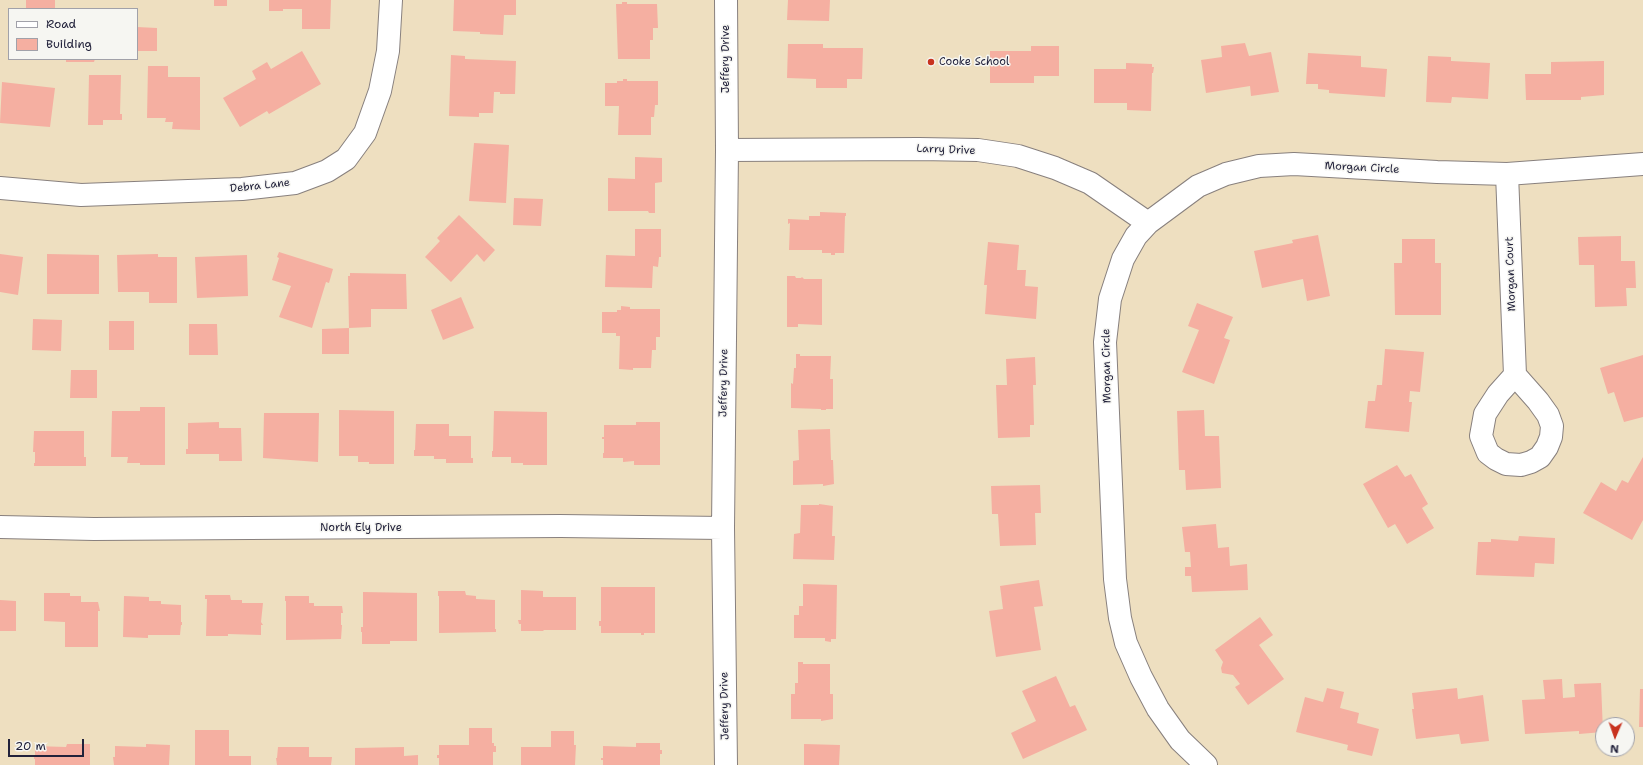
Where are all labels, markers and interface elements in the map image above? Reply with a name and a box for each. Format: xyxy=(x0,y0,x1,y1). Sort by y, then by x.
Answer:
legend xyxy=(8,8,138,60)
text: Road xyxy=(46,16,76,32)
street label: Jeffery Drive xyxy=(719,25,733,93)
text: Building xyxy=(46,36,92,52)
place label: Cooke School xyxy=(939,55,1009,69)
marker: Cooke School xyxy=(926,57,936,67)
street label: Larry Drive xyxy=(916,142,976,158)
street label: Morgan Circle xyxy=(1324,159,1400,177)
street label: Debra Lane xyxy=(229,176,291,196)
street label: Morgan Court xyxy=(1503,236,1519,312)
street label: Morgan Circle xyxy=(1100,329,1114,403)
street label: Jeffery Drive xyxy=(717,349,731,417)
street label: North Ely Drive xyxy=(320,521,402,535)
street label: Jeffery Drive xyxy=(718,672,732,740)
north arrow xyxy=(1595,717,1635,757)
scale bar xyxy=(10,731,86,757)
text: 20 m xyxy=(15,738,46,754)
text: N xyxy=(1610,741,1619,756)

